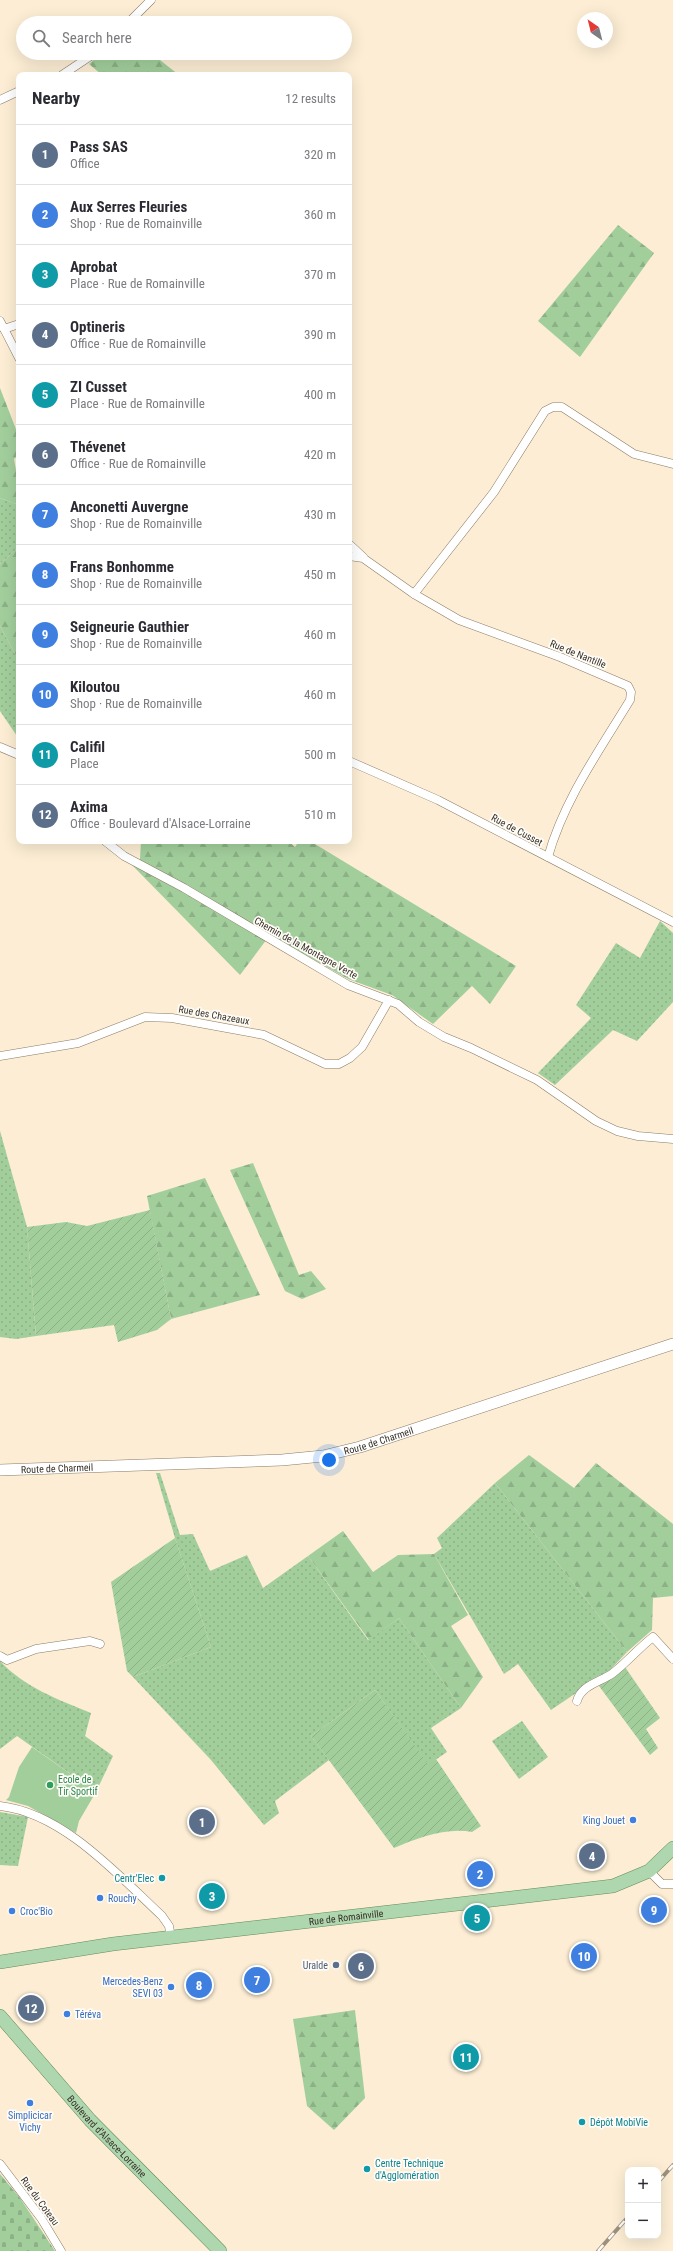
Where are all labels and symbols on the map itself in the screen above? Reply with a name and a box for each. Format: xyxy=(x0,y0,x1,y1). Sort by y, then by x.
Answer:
north arrow xyxy=(577,12,613,48)
street label: Rue de Nantille xyxy=(548,638,608,670)
street label: Rue de Cusset xyxy=(490,812,544,848)
street label: Chemin de la Montagne Verte xyxy=(252,915,360,981)
street label: Rue des Chazeaux xyxy=(178,1003,251,1027)
street label: Route de Charmeil xyxy=(343,1424,415,1456)
your location xyxy=(319,1450,339,1470)
street label: Route de Charmeil xyxy=(21,1461,93,1475)
place label: Ecole de Tir Sportif xyxy=(58,1774,99,1797)
marker: Ecole de Tir Sportif xyxy=(45,1780,55,1790)
pin: 1 xyxy=(189,1807,215,1837)
place label: King Jouet xyxy=(583,1815,625,1826)
marker: King Jouet xyxy=(628,1815,638,1825)
pin: 4 xyxy=(579,1841,605,1871)
pin: 2 xyxy=(467,1859,493,1889)
place label: Centr'Elec xyxy=(114,1873,154,1884)
marker: Centr'Elec xyxy=(157,1873,167,1883)
pin: 3 xyxy=(199,1881,225,1911)
marker: Rouchy xyxy=(95,1893,105,1903)
place label: Rouchy xyxy=(108,1893,137,1904)
pin: 9 xyxy=(641,1895,667,1925)
pin: 5 xyxy=(464,1903,490,1933)
marker: Croc'Bio xyxy=(7,1906,17,1916)
place label: Croc'Bio xyxy=(20,1906,53,1917)
street label: Rue de Romainville xyxy=(308,1907,384,1927)
pin: 10 xyxy=(571,1941,597,1971)
pin: 6 xyxy=(348,1951,374,1981)
place label: Uralde xyxy=(303,1960,328,1971)
marker: Uralde xyxy=(331,1960,341,1970)
pin: 7 xyxy=(244,1965,270,1995)
pin: 8 xyxy=(186,1970,212,2000)
place label: Mercedes-Benz SEVI 03 xyxy=(102,1976,163,1999)
marker: Mercedes-Benz SEVI 03 xyxy=(166,1982,176,1992)
pin: 12 xyxy=(18,1993,44,2023)
marker: Téréva xyxy=(62,2009,72,2019)
place label: Téréva xyxy=(75,2009,101,2020)
pin: 11 xyxy=(453,2042,479,2072)
street label: Boulevard d'Alsace-Lorraine xyxy=(65,2093,149,2180)
marker: Simplicicar Vichy xyxy=(25,2098,35,2108)
place label: Simplicicar Vichy xyxy=(8,2110,52,2133)
marker: Dépôt MobiVie xyxy=(577,2117,587,2127)
place label: Dépôt MobiVie xyxy=(590,2117,648,2128)
place label: Centre Technique d'Agglomération xyxy=(375,2158,444,2181)
marker: Centre Technique d'Agglomération xyxy=(362,2164,372,2174)
street label: Rue du Coteau xyxy=(19,2175,61,2227)

